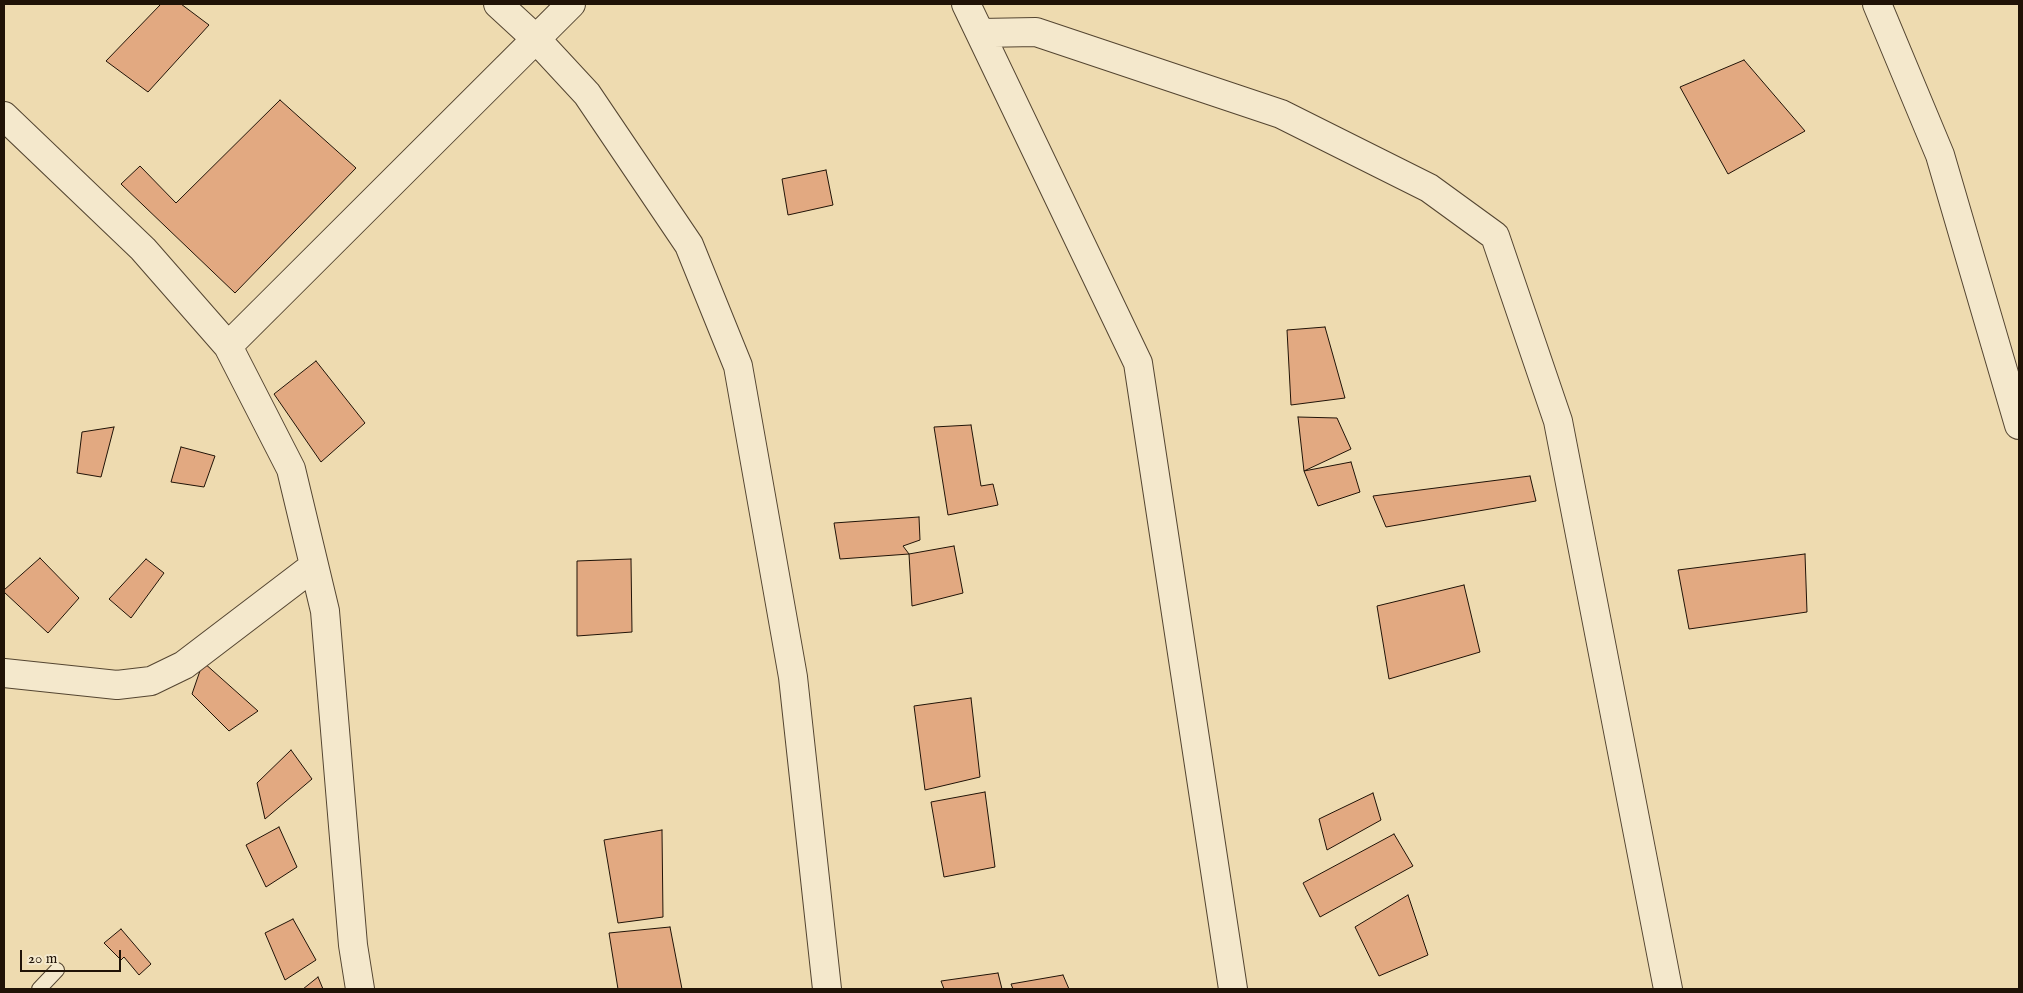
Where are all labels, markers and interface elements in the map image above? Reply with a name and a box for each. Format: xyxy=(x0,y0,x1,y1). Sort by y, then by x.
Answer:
scale bar xyxy=(22,940,124,972)
text: 20 m xyxy=(28,949,57,968)

